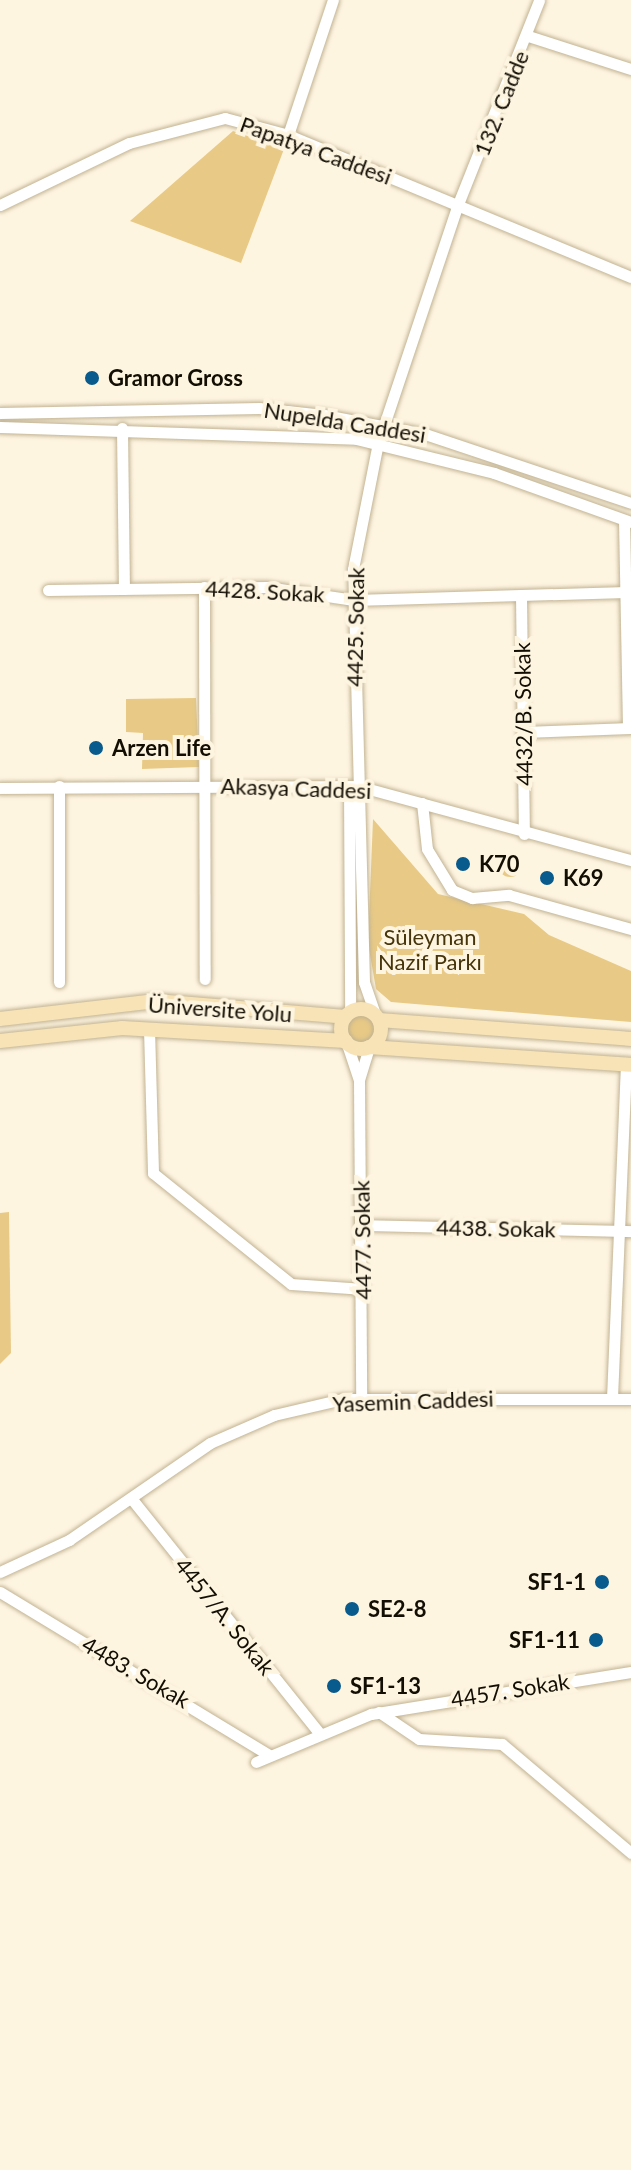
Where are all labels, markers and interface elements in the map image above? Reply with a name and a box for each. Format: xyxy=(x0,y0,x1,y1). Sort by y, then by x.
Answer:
street label: 132. Cadde xyxy=(468,47,534,159)
street label: Papatya Caddesi xyxy=(237,110,395,190)
place label: Gramor Gross xyxy=(108,365,243,391)
marker: Gramor Gross xyxy=(83,369,101,387)
street label: Nupelda Caddesi xyxy=(262,396,428,448)
street label: 4425. Sokak xyxy=(341,567,369,687)
street label: 4428. Sokak xyxy=(205,575,325,607)
street label: 4432/B. Sokak xyxy=(509,642,537,786)
place label: Arzen Life xyxy=(112,735,211,761)
marker: Arzen Life xyxy=(87,739,105,757)
street label: Akasya Caddesi xyxy=(220,772,372,804)
place label: K70 xyxy=(479,851,520,877)
marker: K70 xyxy=(454,855,472,873)
place label: K69 xyxy=(563,865,604,891)
marker: K69 xyxy=(538,869,556,887)
park label: Süleyman Nazif Parkı xyxy=(378,923,482,974)
street label: Üniversite Yolu xyxy=(147,991,293,1027)
street label: 4477. Sokak xyxy=(348,1180,376,1300)
street label: 4438. Sokak xyxy=(436,1214,556,1242)
street label: Yasemin Caddesi xyxy=(332,1385,494,1417)
street label: 4457/A. Sokak xyxy=(170,1552,280,1680)
place label: SF1-1 xyxy=(528,1569,586,1595)
marker: SF1-1 xyxy=(593,1573,611,1591)
place label: SE2-8 xyxy=(368,1596,426,1622)
marker: SE2-8 xyxy=(343,1600,361,1618)
place label: SF1-11 xyxy=(509,1627,580,1653)
street label: 4483. Sokak xyxy=(78,1631,194,1713)
marker: SF1-11 xyxy=(587,1631,605,1649)
street label: 4457. Sokak xyxy=(449,1668,571,1712)
place label: SF1-13 xyxy=(350,1673,421,1699)
marker: SF1-13 xyxy=(325,1677,343,1695)

